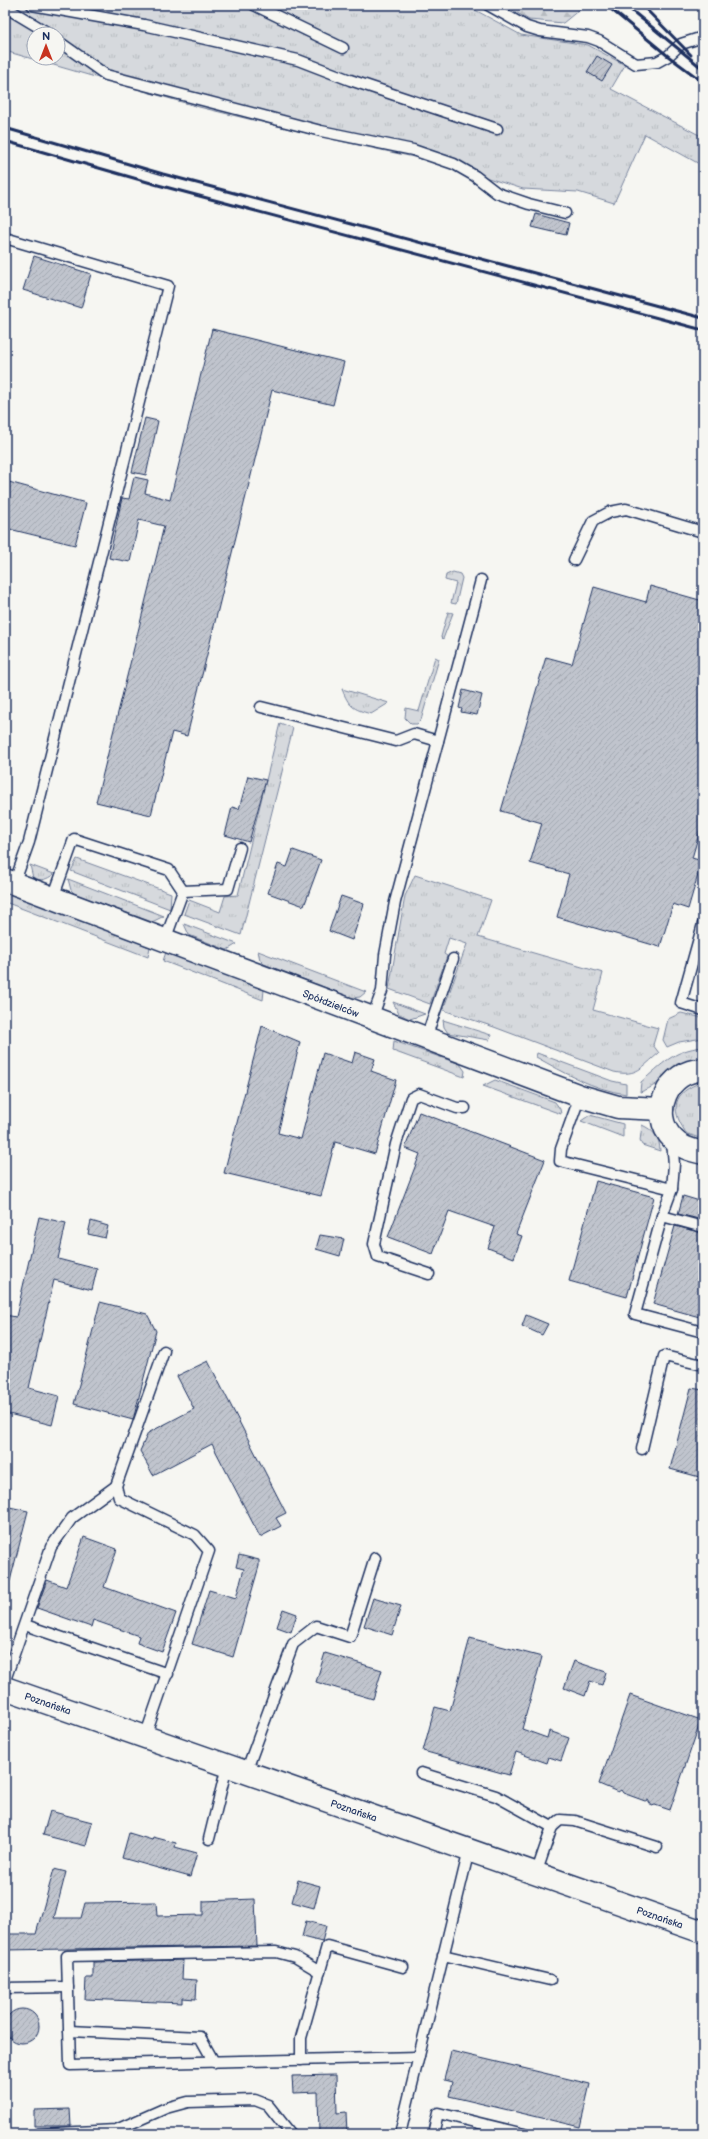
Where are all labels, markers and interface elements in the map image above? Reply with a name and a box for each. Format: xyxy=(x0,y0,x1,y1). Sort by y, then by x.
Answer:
north arrow xyxy=(26,26,66,66)
text: N xyxy=(42,30,50,43)
street label: Spółdzielców xyxy=(301,988,361,1020)
street label: Poznańska xyxy=(23,1690,73,1718)
street label: Poznańska xyxy=(329,1797,379,1825)
street label: Poznańska xyxy=(635,1904,685,1932)

